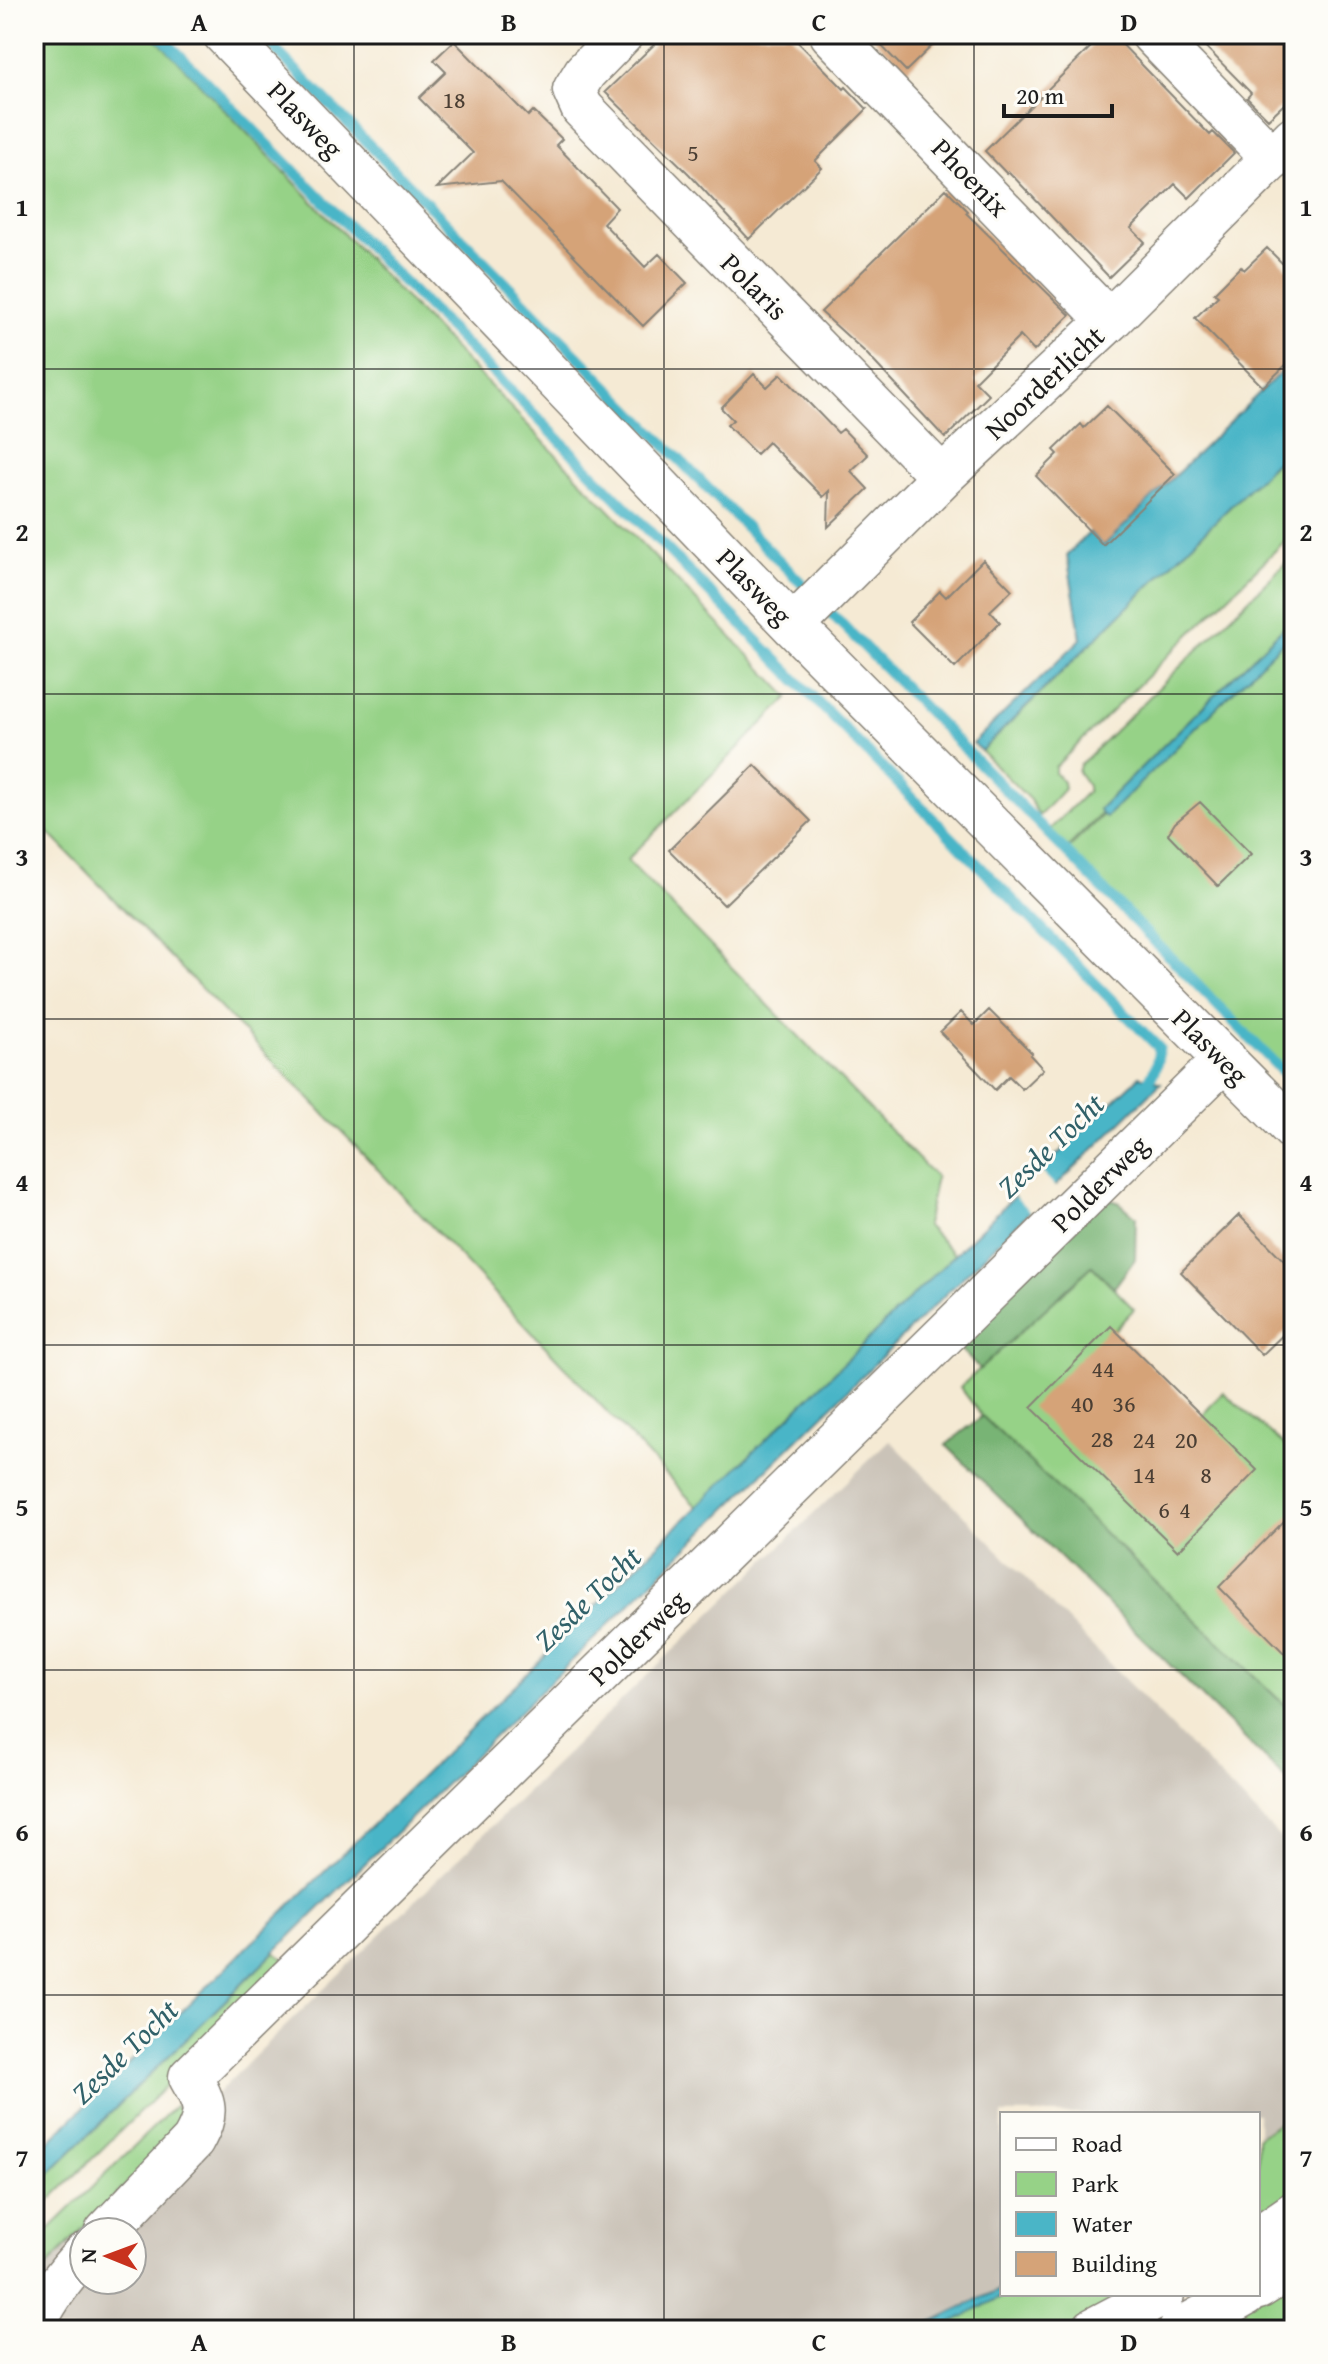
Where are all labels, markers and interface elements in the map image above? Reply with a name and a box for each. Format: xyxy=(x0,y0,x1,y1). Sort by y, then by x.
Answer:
text: A xyxy=(191,2,208,41)
text: B xyxy=(501,2,517,41)
text: C xyxy=(812,2,826,41)
text: D xyxy=(1121,2,1137,41)
scale bar xyxy=(1004,68,1112,118)
street label: Plasweg xyxy=(259,71,353,167)
text: 20 m xyxy=(1016,78,1064,113)
house number: 18 xyxy=(442,82,466,117)
street label: Phoenix xyxy=(923,128,1020,226)
house number: 5 xyxy=(687,135,699,170)
text: 1 xyxy=(15,187,29,226)
text: 1 xyxy=(1299,187,1313,226)
street label: Polaris xyxy=(712,243,798,329)
street label: Noorderlicht xyxy=(975,315,1113,449)
text: 2 xyxy=(15,512,29,551)
text: 2 xyxy=(1299,512,1313,551)
street label: Plasweg xyxy=(708,538,802,634)
text: 3 xyxy=(15,837,29,876)
text: 3 xyxy=(1299,837,1313,876)
street label: Plasweg xyxy=(1163,998,1259,1094)
water label: Zesde Tocht xyxy=(986,1082,1114,1208)
street label: Polderweg xyxy=(1041,1125,1157,1241)
text: 4 xyxy=(15,1162,29,1201)
text: 4 xyxy=(1299,1162,1313,1201)
house number: 44 xyxy=(1091,1351,1115,1386)
house number: 40 xyxy=(1070,1386,1094,1421)
house number: 36 xyxy=(1112,1386,1136,1421)
house number: 28 xyxy=(1090,1421,1114,1456)
house number: 24 xyxy=(1132,1422,1156,1457)
house number: 20 xyxy=(1174,1422,1198,1457)
house number: 14 xyxy=(1132,1457,1156,1492)
house number: 8 xyxy=(1200,1457,1212,1492)
text: 5 xyxy=(15,1487,29,1526)
text: 5 xyxy=(1299,1487,1313,1526)
house number: 6 xyxy=(1158,1492,1170,1527)
house number: 4 xyxy=(1179,1492,1191,1527)
water label: Zesde Tocht xyxy=(523,1535,651,1661)
street label: Polderweg xyxy=(578,1579,696,1695)
text: 6 xyxy=(15,1812,29,1851)
text: 6 xyxy=(1299,1812,1313,1851)
water label: Zesde Tocht xyxy=(60,1988,188,2114)
legend xyxy=(1000,2112,1260,2296)
text: Road xyxy=(1072,2126,1122,2161)
text: 7 xyxy=(15,2138,29,2177)
text: 7 xyxy=(1299,2138,1313,2177)
text: Park xyxy=(1072,2166,1119,2201)
text: Water xyxy=(1072,2206,1133,2241)
north arrow xyxy=(68,2216,148,2296)
text: Building xyxy=(1072,2246,1157,2281)
text: N xyxy=(72,2248,104,2263)
text: A xyxy=(191,2322,208,2361)
text: B xyxy=(501,2322,517,2361)
text: C xyxy=(812,2322,826,2361)
text: D xyxy=(1121,2322,1137,2361)

